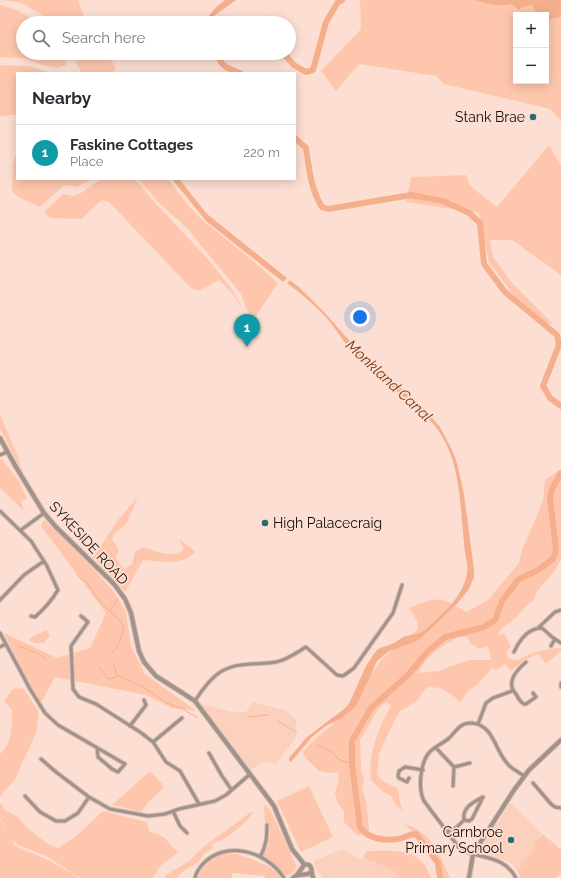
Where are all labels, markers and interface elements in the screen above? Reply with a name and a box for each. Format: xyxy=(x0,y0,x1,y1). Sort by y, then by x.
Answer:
map controls xyxy=(513,12,549,84)
button: + xyxy=(513,12,549,48)
search box xyxy=(16,16,296,60)
icon: search xyxy=(30,27,52,49)
text: Search here xyxy=(62,29,145,47)
button: − xyxy=(513,48,549,84)
text: Nearby xyxy=(32,88,91,108)
place label: Stank Brae xyxy=(455,109,525,125)
marker: Stank Brae xyxy=(528,112,538,122)
text: Faskine Cottages xyxy=(70,136,193,154)
text: 1 xyxy=(42,145,48,160)
text: 220 m xyxy=(243,145,280,160)
text: Place xyxy=(70,154,103,169)
your location xyxy=(350,307,370,327)
pin: 1 xyxy=(234,314,260,347)
water label: Monkland Canal xyxy=(342,336,436,426)
street label: SYKESIDE ROAD xyxy=(46,498,132,588)
place label: High Palacecraig xyxy=(273,515,382,531)
marker: High Palacecraig xyxy=(260,518,270,528)
place label: Carnbroe Primary School xyxy=(405,824,503,856)
marker: Carnbroe Primary School xyxy=(506,835,516,845)

